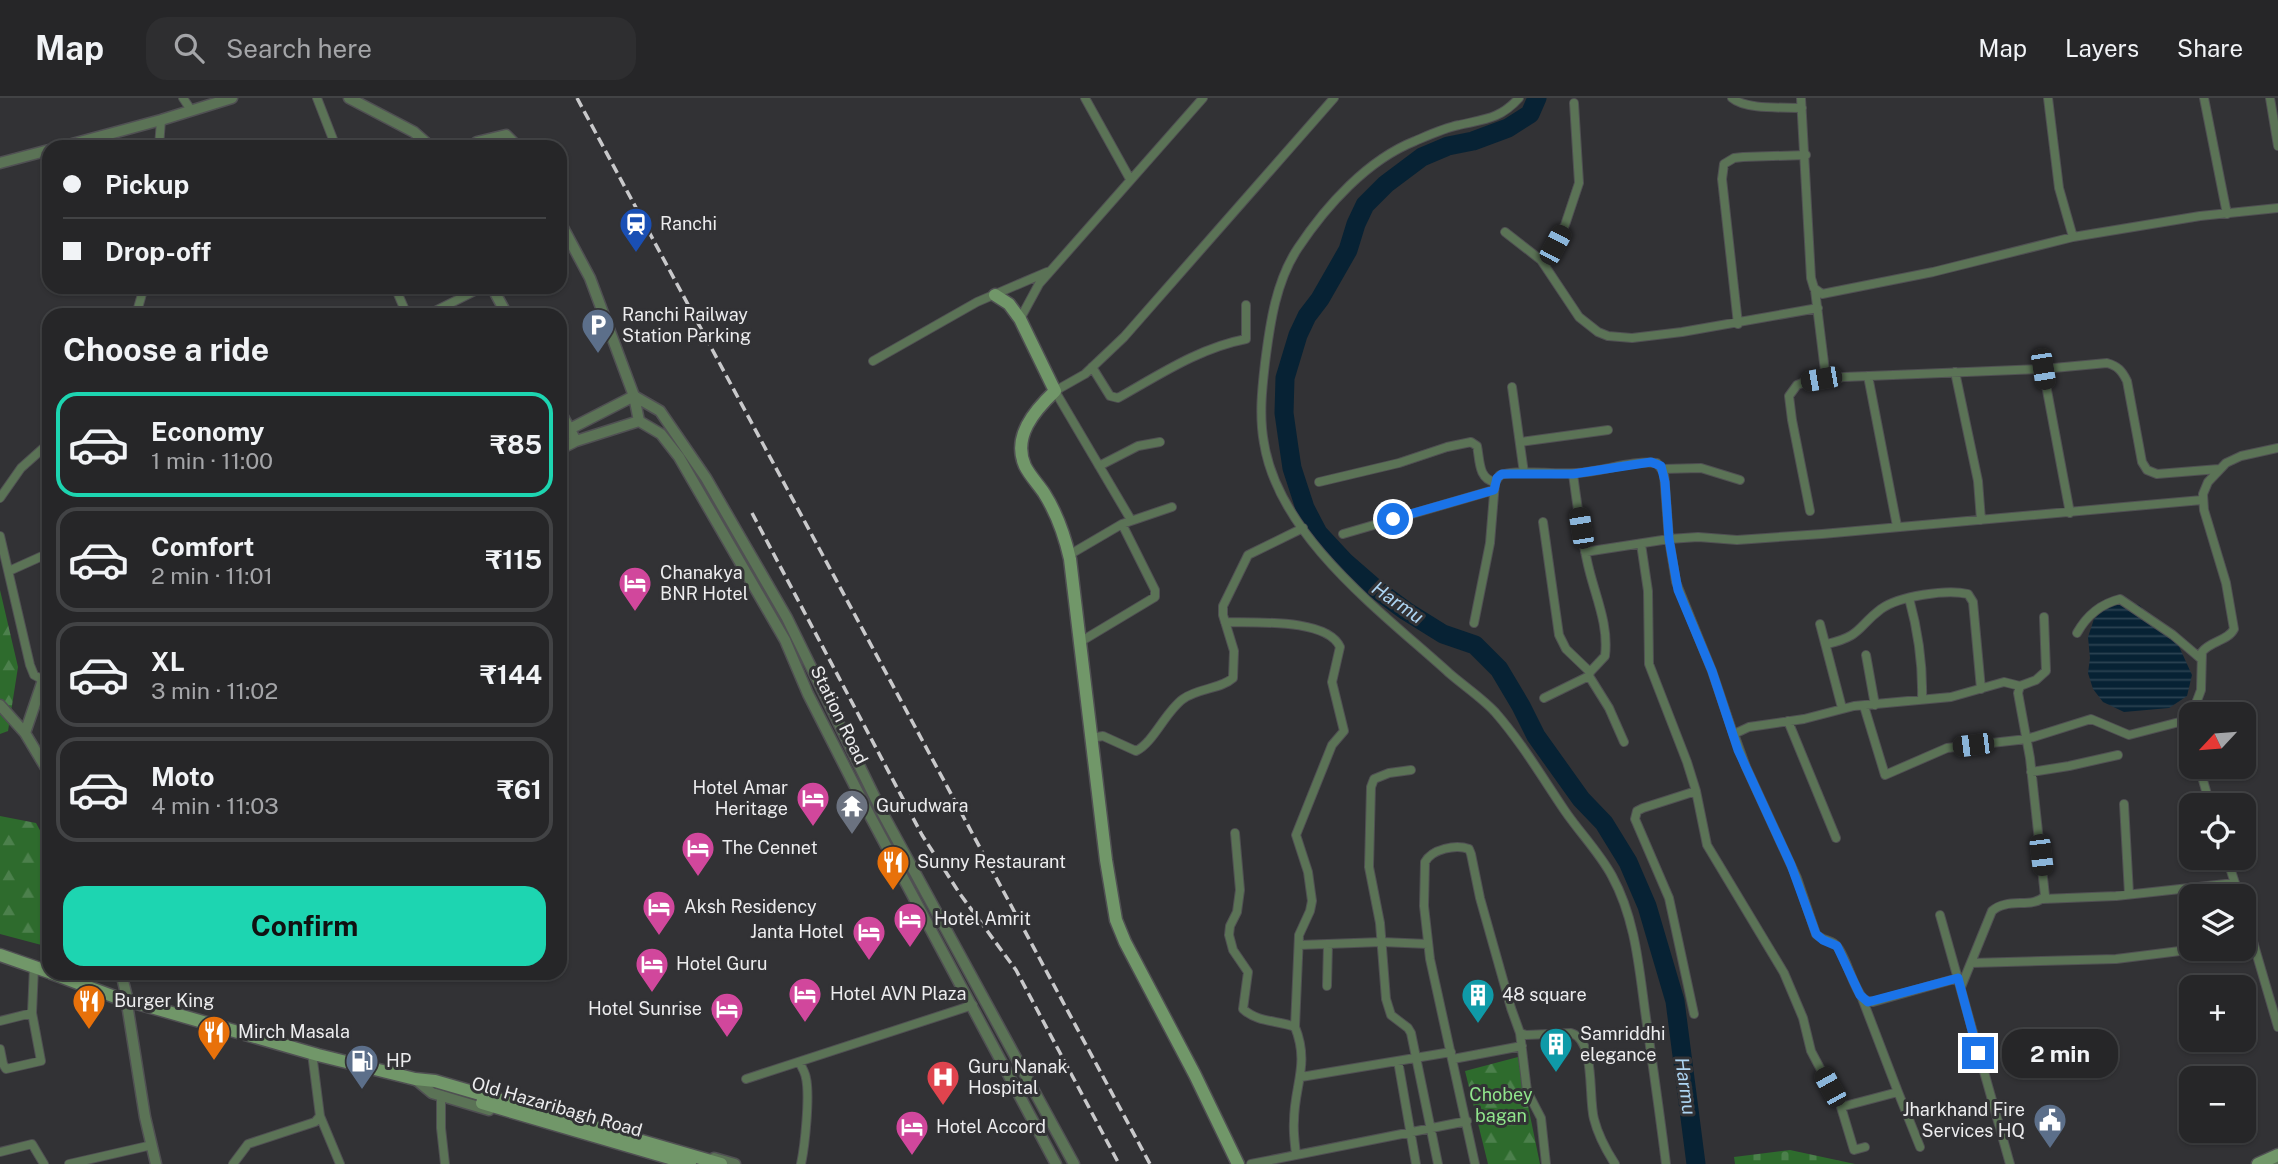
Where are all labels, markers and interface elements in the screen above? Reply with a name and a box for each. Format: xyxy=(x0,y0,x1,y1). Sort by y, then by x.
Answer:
search box xyxy=(146,17,636,80)
text: Map xyxy=(35,29,104,67)
icon: search xyxy=(170,29,208,67)
text: Search here xyxy=(226,33,372,64)
text: Map xyxy=(1978,34,2027,62)
text: Layers xyxy=(2065,34,2139,62)
text: Share xyxy=(2177,34,2243,62)
text: Pickup xyxy=(105,169,189,200)
station icon: Ranchi xyxy=(617,205,655,254)
place label: Ranchi xyxy=(660,213,717,234)
car xyxy=(1536,222,1575,268)
text: Drop-off xyxy=(105,236,211,267)
place label: Ranchi Railway Station Parking xyxy=(622,304,751,346)
parking icon: Ranchi Railway Station Parking xyxy=(579,306,617,355)
text: Choose a ride xyxy=(63,331,269,368)
car xyxy=(2030,347,2057,391)
car xyxy=(1799,365,1844,393)
icon: car xyxy=(67,413,130,476)
text: Economy xyxy=(151,416,264,447)
text: ₹85 xyxy=(490,429,542,460)
text: 1 min · 11:00 xyxy=(151,447,273,474)
route start xyxy=(1377,503,1409,535)
car xyxy=(1568,506,1595,550)
icon: car xyxy=(67,528,130,591)
text: Comfort xyxy=(151,531,254,562)
text: ₹115 xyxy=(485,544,542,575)
text: 2 min · 11:01 xyxy=(151,562,273,589)
place label: Chanakya BNR Hotel xyxy=(660,562,748,604)
hotel icon: Chanakya BNR Hotel xyxy=(616,564,654,613)
water label: Harmu xyxy=(1368,576,1428,628)
icon: car xyxy=(67,643,130,706)
text: XL xyxy=(151,646,185,677)
text: ₹144 xyxy=(480,659,542,690)
street label: Station Road xyxy=(807,662,872,768)
text: 3 min · 11:02 xyxy=(151,677,278,704)
north arrow xyxy=(2179,702,2256,779)
map controls xyxy=(2179,702,2256,1143)
car xyxy=(1951,732,1996,758)
icon: car xyxy=(67,758,130,821)
text: Moto xyxy=(151,761,214,792)
text: ₹61 xyxy=(497,774,542,805)
place label: Hotel Amar Heritage xyxy=(692,777,788,819)
hotel icon: Hotel Amar Heritage xyxy=(794,779,832,828)
temple icon: Gurudwara xyxy=(833,787,871,836)
text: 4 min · 11:03 xyxy=(151,792,279,819)
button: locate xyxy=(2179,793,2256,870)
place label: Gurudwara xyxy=(876,795,968,816)
hotel icon: The Cennet xyxy=(679,829,717,878)
car xyxy=(2029,833,2054,877)
place label: The Cennet xyxy=(722,837,818,858)
restaurant icon: Sunny Restaurant xyxy=(874,843,912,892)
place label: Sunny Restaurant xyxy=(917,851,1066,872)
button: layers xyxy=(2179,884,2256,961)
button: Confirm xyxy=(63,886,546,966)
hotel icon: Aksh Residency xyxy=(640,888,678,937)
place label: Aksh Residency xyxy=(684,896,817,917)
hotel icon: Hotel Amrit xyxy=(891,900,929,949)
place label: Hotel Amrit xyxy=(934,908,1031,929)
hotel icon: Janta Hotel xyxy=(850,913,888,962)
place label: Janta Hotel xyxy=(750,921,844,942)
hotel icon: Hotel Guru xyxy=(633,945,671,994)
place label: Hotel Guru xyxy=(676,953,767,974)
hotel icon: Hotel AVN Plaza xyxy=(786,975,824,1024)
button: + xyxy=(2179,975,2256,1052)
building icon: 48 square xyxy=(1459,976,1497,1025)
restaurant icon: Burger King xyxy=(70,982,108,1031)
place label: Hotel AVN Plaza xyxy=(830,983,966,1004)
place label: 48 square xyxy=(1502,984,1587,1005)
place label: Burger King xyxy=(114,990,214,1011)
hotel icon: Hotel Sunrise xyxy=(708,990,746,1039)
place label: Hotel Sunrise xyxy=(588,998,702,1019)
restaurant icon: Mirch Masala xyxy=(195,1013,233,1062)
place label: Mirch Masala xyxy=(238,1021,350,1042)
place label: Samriddhi elegance xyxy=(1580,1023,1665,1065)
building icon: Samriddhi elegance xyxy=(1537,1025,1575,1074)
callout: 2 min xyxy=(2002,1028,2118,1077)
route end xyxy=(1962,1037,1994,1069)
text: 2 min xyxy=(2030,1040,2090,1067)
fuel station icon: HP xyxy=(343,1042,381,1091)
place label: HP xyxy=(386,1050,411,1071)
place label: Guru Nanak Hospital xyxy=(968,1056,1068,1098)
water label: Harmu xyxy=(1671,1056,1701,1116)
hospital icon: Guru Nanak Hospital xyxy=(924,1058,962,1107)
car xyxy=(1811,1064,1850,1110)
button: − xyxy=(2179,1066,2256,1143)
street label: Old Hazaribagh Road xyxy=(469,1072,645,1141)
park label: Chobey bagan xyxy=(1469,1084,1533,1126)
place label: Jharkhand Fire Services HQ xyxy=(1902,1099,2025,1141)
public building icon: Jharkhand Fire Services HQ xyxy=(2031,1101,2069,1150)
hotel icon: Hotel Accord xyxy=(893,1108,931,1157)
place label: Hotel Accord xyxy=(936,1116,1046,1137)

